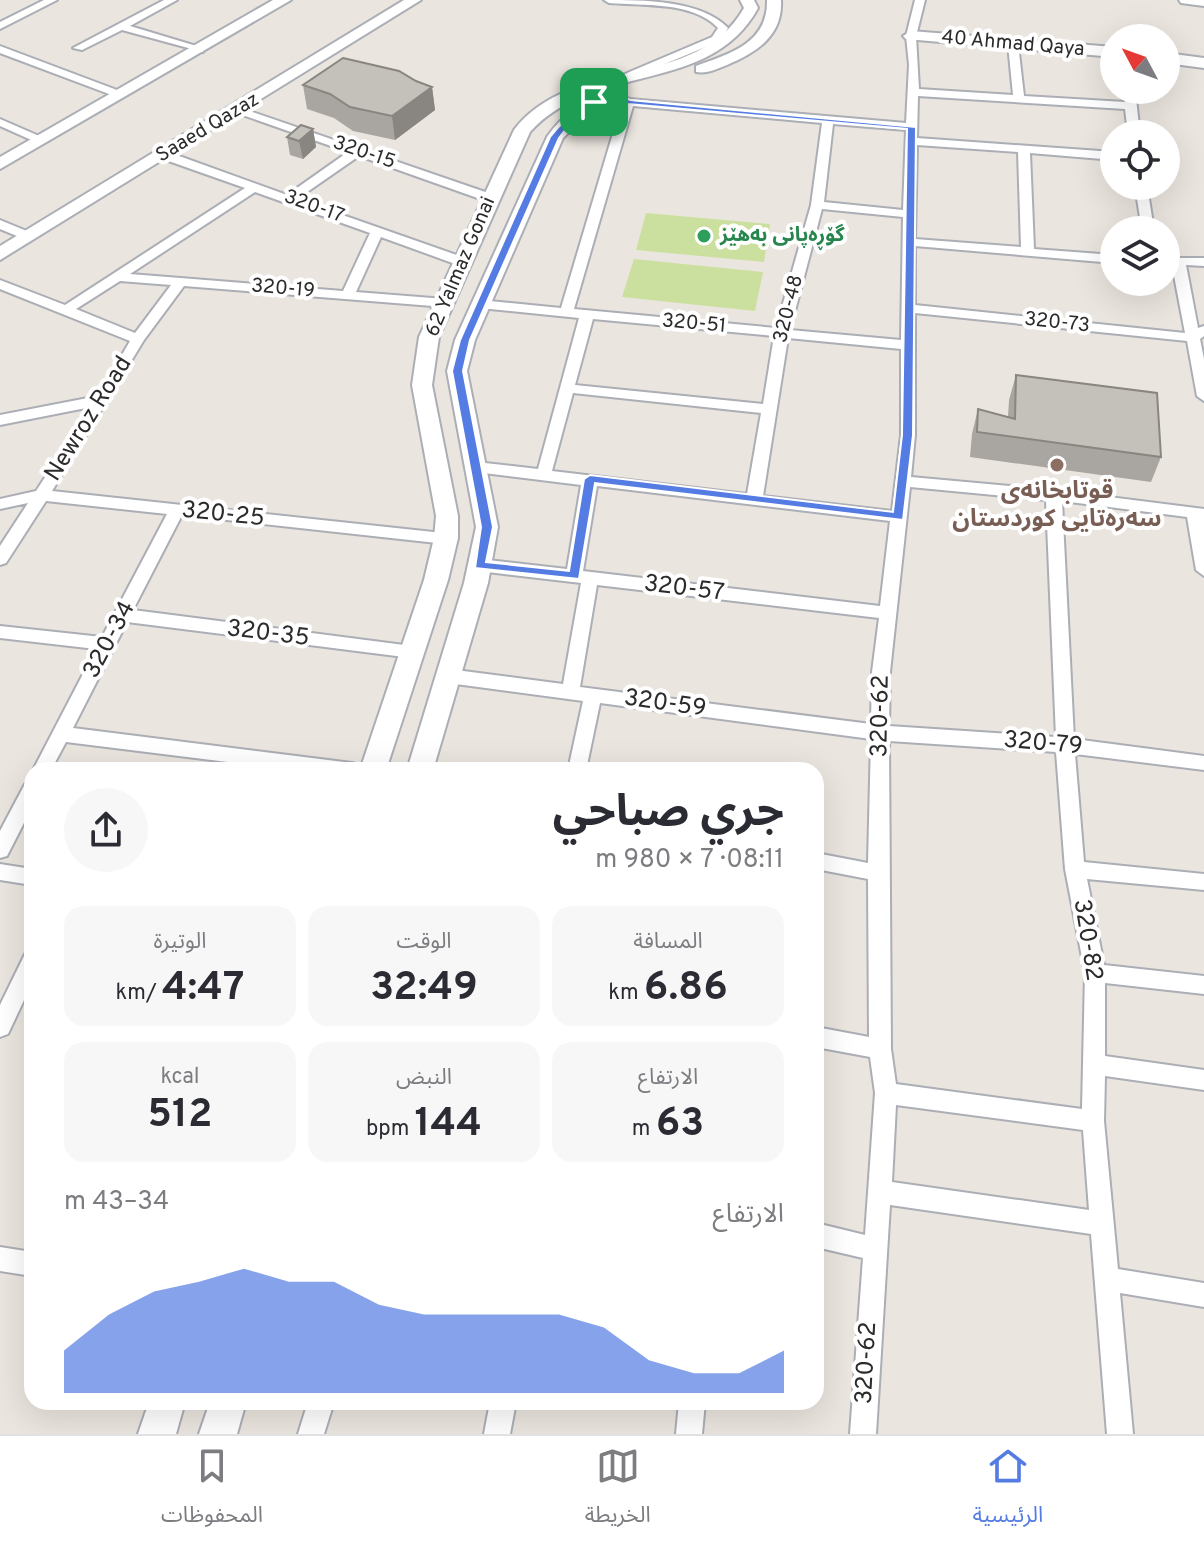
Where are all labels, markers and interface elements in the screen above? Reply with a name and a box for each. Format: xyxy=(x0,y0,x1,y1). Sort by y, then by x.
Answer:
north arrow xyxy=(1100,24,1180,104)
map controls xyxy=(1100,24,1180,296)
street label: 40 Ahmad Qaya xyxy=(940,25,1086,63)
pin xyxy=(560,68,628,136)
icon: arrive xyxy=(572,80,616,124)
street label: Saaed Qazaz xyxy=(152,87,264,169)
button: locate xyxy=(1100,120,1180,200)
street label: 320-15 xyxy=(329,130,399,176)
street label: 320-17 xyxy=(280,184,348,230)
street label: 62 Yalmaz Gonai xyxy=(420,193,502,341)
button: layers xyxy=(1100,216,1180,296)
place label: گۆڕەپانی بەهێز xyxy=(719,223,846,251)
marker: گۆڕەپانی بەهێز xyxy=(695,227,713,245)
street label: 320-48 xyxy=(768,272,810,346)
street label: 320-19 xyxy=(250,273,316,305)
street label: 320-73 xyxy=(1023,307,1091,339)
street label: 320-51 xyxy=(661,308,727,340)
street label: Newroz Road xyxy=(39,351,139,487)
marker: قوتابخانەی سەرەتایی کوردستان xyxy=(1048,456,1066,474)
place label: قوتابخانەی سەرەتایی کوردستان xyxy=(952,477,1162,535)
street label: 320-25 xyxy=(180,496,266,534)
street label: 320-57 xyxy=(642,569,726,609)
street label: 320-34 xyxy=(77,596,143,684)
street label: 320-35 xyxy=(225,614,311,654)
street label: 320-62 xyxy=(865,674,897,758)
street label: 320-59 xyxy=(622,683,708,725)
street label: 320-79 xyxy=(1002,726,1084,762)
text: جري صباحي xyxy=(553,786,784,842)
button: share xyxy=(64,788,148,872)
text: 08:11 · 7 × 980 m xyxy=(595,844,784,877)
street label: 320-82 xyxy=(1066,897,1108,983)
text: الوتيرة xyxy=(154,929,206,956)
text: الوقت xyxy=(396,929,452,956)
text: المسافة xyxy=(633,929,703,956)
text: 4:47 xyxy=(162,964,245,1014)
text: 32:49 xyxy=(370,964,478,1014)
text: 6.86 xyxy=(644,964,728,1014)
text: /km xyxy=(115,980,162,1007)
text: km xyxy=(608,980,644,1007)
text: kcal xyxy=(160,1064,200,1091)
text: النبض xyxy=(396,1065,452,1092)
text: الارتفاع xyxy=(638,1065,698,1092)
text: 512 xyxy=(148,1091,212,1141)
text: 144 xyxy=(414,1100,482,1150)
text: 63 xyxy=(656,1100,704,1150)
text: bpm xyxy=(366,1116,414,1143)
text: m xyxy=(632,1116,656,1143)
text: 34–43 m xyxy=(64,1186,169,1219)
text: الارتفاع xyxy=(713,1199,784,1232)
street label: 320-62 xyxy=(850,1321,884,1405)
tab: المحفوظات xyxy=(161,1444,263,1538)
tab: الخريطة xyxy=(585,1444,651,1538)
tab: الرئيسية xyxy=(972,1444,1043,1538)

